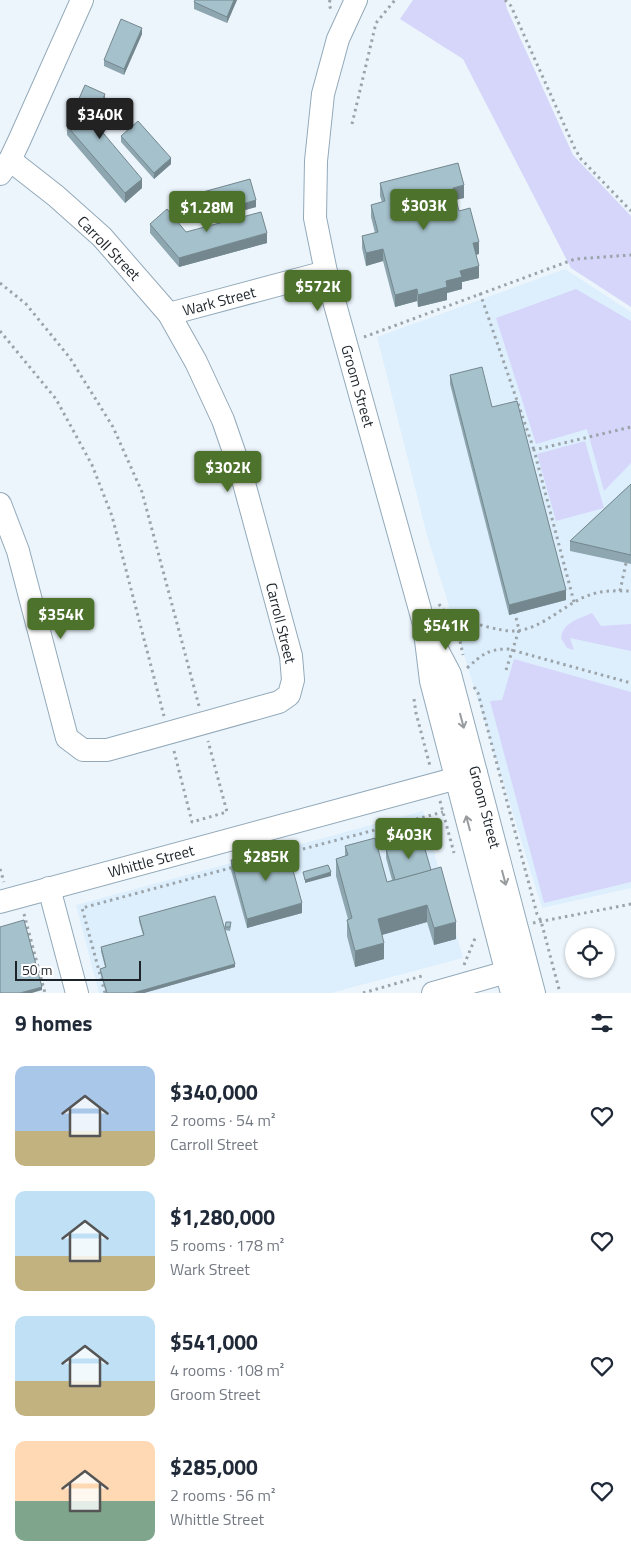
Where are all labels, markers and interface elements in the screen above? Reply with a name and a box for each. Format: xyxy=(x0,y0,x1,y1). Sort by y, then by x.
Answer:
pin: $340K xyxy=(65,98,135,140)
text: $340K xyxy=(77,102,123,126)
pin: $303K xyxy=(389,188,459,231)
pin: $1.28M xyxy=(166,190,248,233)
text: $303K xyxy=(401,193,447,217)
text: $1.28M xyxy=(180,195,234,219)
street label: Carroll Street xyxy=(72,210,147,286)
pin: $572K xyxy=(283,270,353,312)
text: $572K xyxy=(295,274,341,298)
street label: Wark Street xyxy=(180,280,259,322)
street label: Groom Street xyxy=(335,342,381,431)
pin: $302K xyxy=(193,450,263,493)
text: $302K xyxy=(205,455,251,479)
street label: Carroll Street xyxy=(260,580,302,667)
pin: $354K xyxy=(26,598,96,640)
text: $354K xyxy=(38,602,84,626)
pin: $541K xyxy=(411,608,481,651)
text: $541K xyxy=(423,613,469,637)
one-way arrow xyxy=(458,713,467,729)
street label: Groom Street xyxy=(463,763,507,852)
one-way arrow xyxy=(462,816,472,832)
pin: $403K xyxy=(374,818,444,860)
text: $403K xyxy=(386,822,432,846)
street label: Whittle Street xyxy=(105,838,197,884)
pin: $285K xyxy=(231,840,301,882)
text: $285K xyxy=(243,844,289,868)
one-way arrow xyxy=(499,870,509,886)
map controls xyxy=(565,928,615,978)
button: locate xyxy=(565,928,615,978)
scale bar xyxy=(15,958,141,981)
text: 50 m xyxy=(22,959,52,980)
text: 9 homes xyxy=(15,1007,92,1039)
icon: filters xyxy=(588,1009,616,1037)
text: $340,000 xyxy=(170,1076,258,1108)
icon: home xyxy=(55,1086,115,1146)
icon: heart xyxy=(588,1102,616,1130)
text: 2 rooms · 54 m² xyxy=(170,1108,275,1132)
text: Carroll Street xyxy=(170,1132,258,1156)
text: $1,280,000 xyxy=(170,1201,275,1233)
icon: home xyxy=(55,1211,115,1271)
icon: heart xyxy=(588,1227,616,1255)
text: 5 rooms · 178 m² xyxy=(170,1233,284,1257)
text: Wark Street xyxy=(170,1257,250,1281)
text: $541,000 xyxy=(170,1326,258,1358)
icon: home xyxy=(55,1336,115,1396)
icon: heart xyxy=(588,1352,616,1380)
text: 4 rooms · 108 m² xyxy=(170,1358,284,1382)
text: Groom Street xyxy=(170,1382,260,1406)
text: $285,000 xyxy=(170,1451,258,1483)
icon: home xyxy=(55,1461,115,1521)
icon: heart xyxy=(588,1477,616,1505)
text: 2 rooms · 56 m² xyxy=(170,1483,275,1507)
text: Whittle Street xyxy=(170,1507,264,1531)

